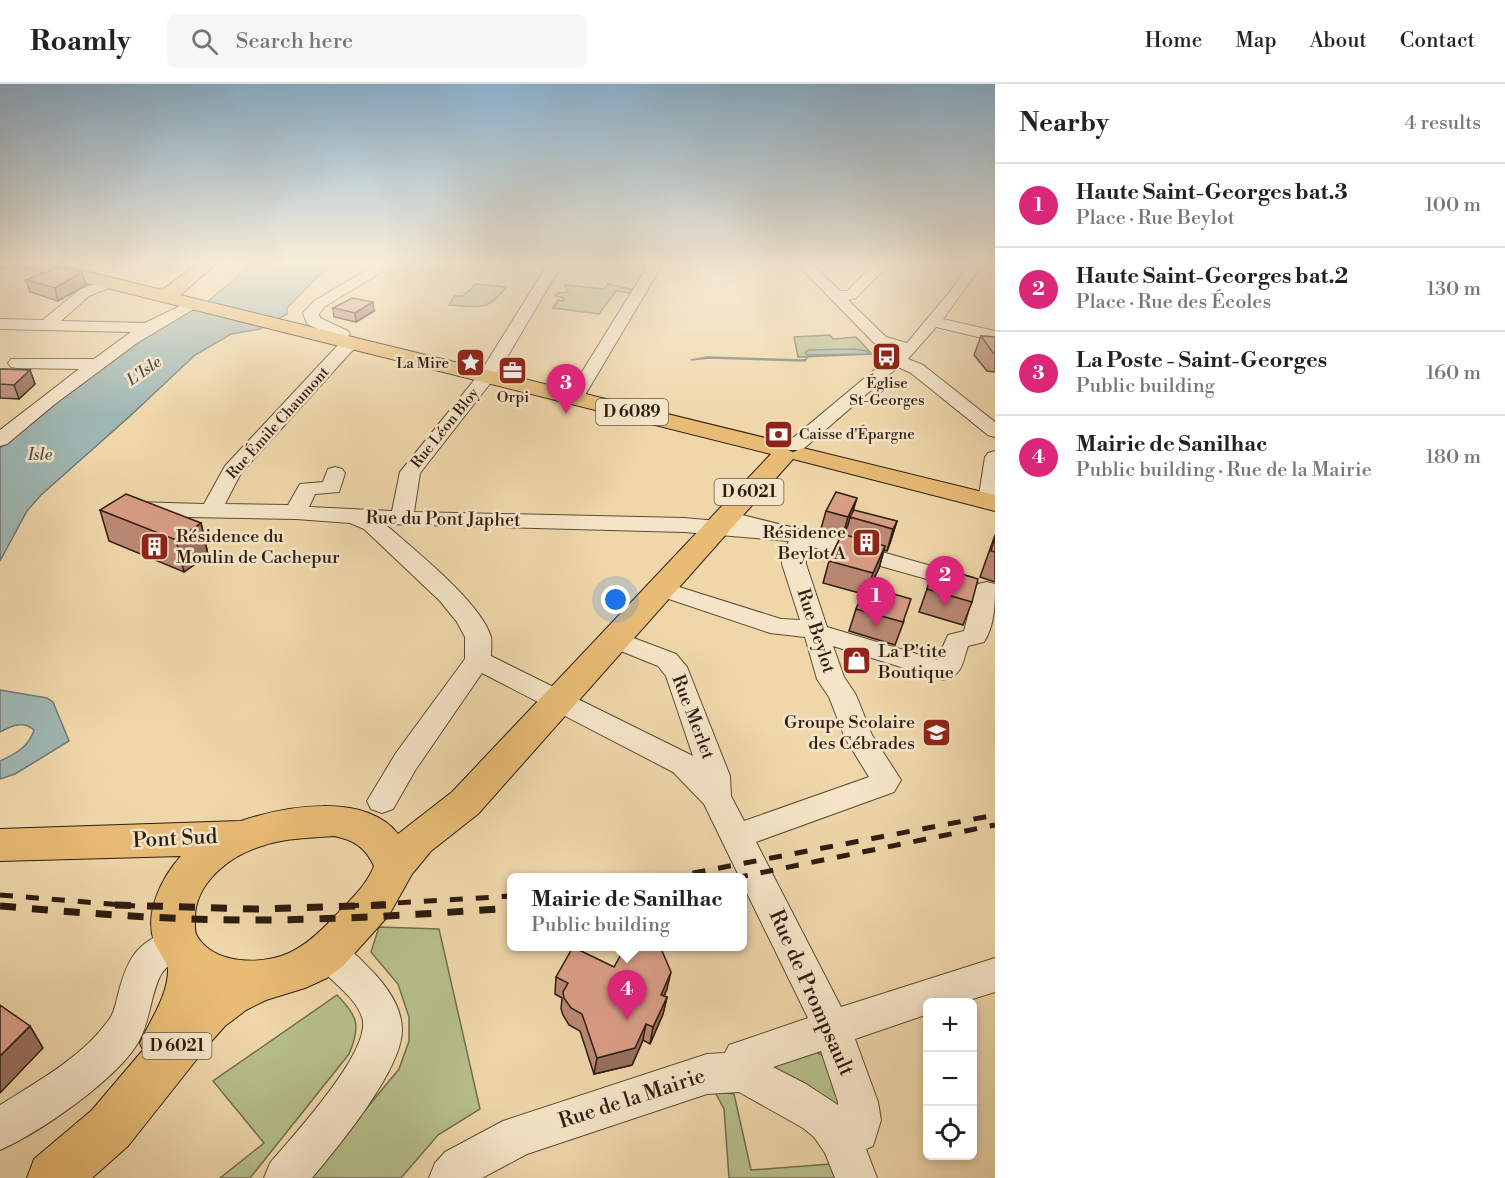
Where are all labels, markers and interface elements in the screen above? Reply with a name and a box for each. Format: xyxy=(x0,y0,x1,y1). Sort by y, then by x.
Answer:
search box xyxy=(167,14,587,68)
text: Roamly xyxy=(30,24,131,59)
icon: search xyxy=(188,25,221,58)
text: Search here xyxy=(236,28,353,55)
text: Home xyxy=(1145,28,1202,54)
text: Map xyxy=(1235,28,1277,54)
text: About xyxy=(1310,28,1367,54)
text: Contact xyxy=(1400,28,1475,54)
text: Nearby xyxy=(1019,107,1109,139)
text: 4 results xyxy=(1404,111,1481,136)
text: Haute Saint-Georges bat.3 xyxy=(1076,179,1348,206)
text: 1 xyxy=(1034,193,1043,218)
text: 100 m xyxy=(1425,193,1481,218)
text: Place · Rue Beylot xyxy=(1076,206,1235,231)
text: Haute Saint-Georges bat.2 xyxy=(1076,263,1348,290)
text: 2 xyxy=(1032,277,1045,302)
text: 130 m xyxy=(1426,277,1481,302)
text: Place · Rue des Écoles xyxy=(1076,290,1271,315)
bus stop icon: Église St-Georges xyxy=(871,340,903,372)
place icon: La Mire xyxy=(454,347,486,379)
text: La Poste - Saint-Georges xyxy=(1076,347,1327,374)
water label: L'Isle xyxy=(122,352,166,391)
place label: La Mire xyxy=(396,354,449,373)
office icon: Orpi xyxy=(497,354,529,386)
text: 3 xyxy=(1032,361,1045,386)
text: 160 m xyxy=(1426,361,1481,386)
street label: Rue Émile Chaumont xyxy=(222,362,334,483)
pin: 3 xyxy=(546,364,586,414)
place label: Église St-Georges xyxy=(849,373,925,410)
text: Public building xyxy=(1076,374,1215,399)
street label: Rue Léon Bloy xyxy=(407,383,484,472)
place label: Orpi xyxy=(497,388,529,407)
road number: D 6089 xyxy=(596,399,668,425)
bank icon: Caisse d'Épargne xyxy=(762,418,794,450)
place label: Caisse d'Épargne xyxy=(799,424,915,444)
text: Mairie de Sanilhac xyxy=(1076,431,1268,458)
water label: Isle xyxy=(27,445,53,465)
text: 4 xyxy=(1032,445,1045,470)
text: 180 m xyxy=(1426,445,1481,470)
text: Public building · Rue de la Mairie xyxy=(1076,458,1372,483)
road number: D 6021 xyxy=(714,479,783,505)
street label: Rue du Pont Japhet xyxy=(365,506,521,532)
place label: Résidence Beylot A xyxy=(763,521,847,565)
place label: Résidence du Moulin de Cachepur xyxy=(176,525,340,569)
building icon: Résidence Beylot A xyxy=(851,526,883,558)
building icon: Résidence du Moulin de Cachepur xyxy=(139,530,171,562)
pin: 2 xyxy=(926,556,964,606)
pin: 1 xyxy=(856,578,896,627)
your location xyxy=(601,585,630,614)
street label: Rue Beylot xyxy=(792,586,841,677)
place label: La P'tite Boutique xyxy=(877,640,954,684)
shop icon: La P'tite Boutique xyxy=(841,645,873,677)
street label: Rue Merlet xyxy=(666,671,720,763)
place label: Groupe Scolaire des Cébrades xyxy=(784,711,915,755)
school or university icon: Groupe Scolaire des Cébrades xyxy=(920,716,952,748)
street label: Pont Sud xyxy=(132,824,218,854)
popup xyxy=(507,873,747,951)
text: Mairie de Sanilhac xyxy=(531,886,723,913)
street label: Rue de Prompsault xyxy=(763,906,860,1081)
text: Public building xyxy=(531,913,670,938)
pin: 4 xyxy=(608,970,646,1020)
map controls xyxy=(923,998,977,1160)
button: + xyxy=(923,998,977,1052)
road number: D 6021 xyxy=(142,1033,212,1059)
button: − xyxy=(923,1052,977,1106)
street label: Rue de la Mairie xyxy=(555,1063,709,1135)
button: locate xyxy=(923,1106,977,1160)

